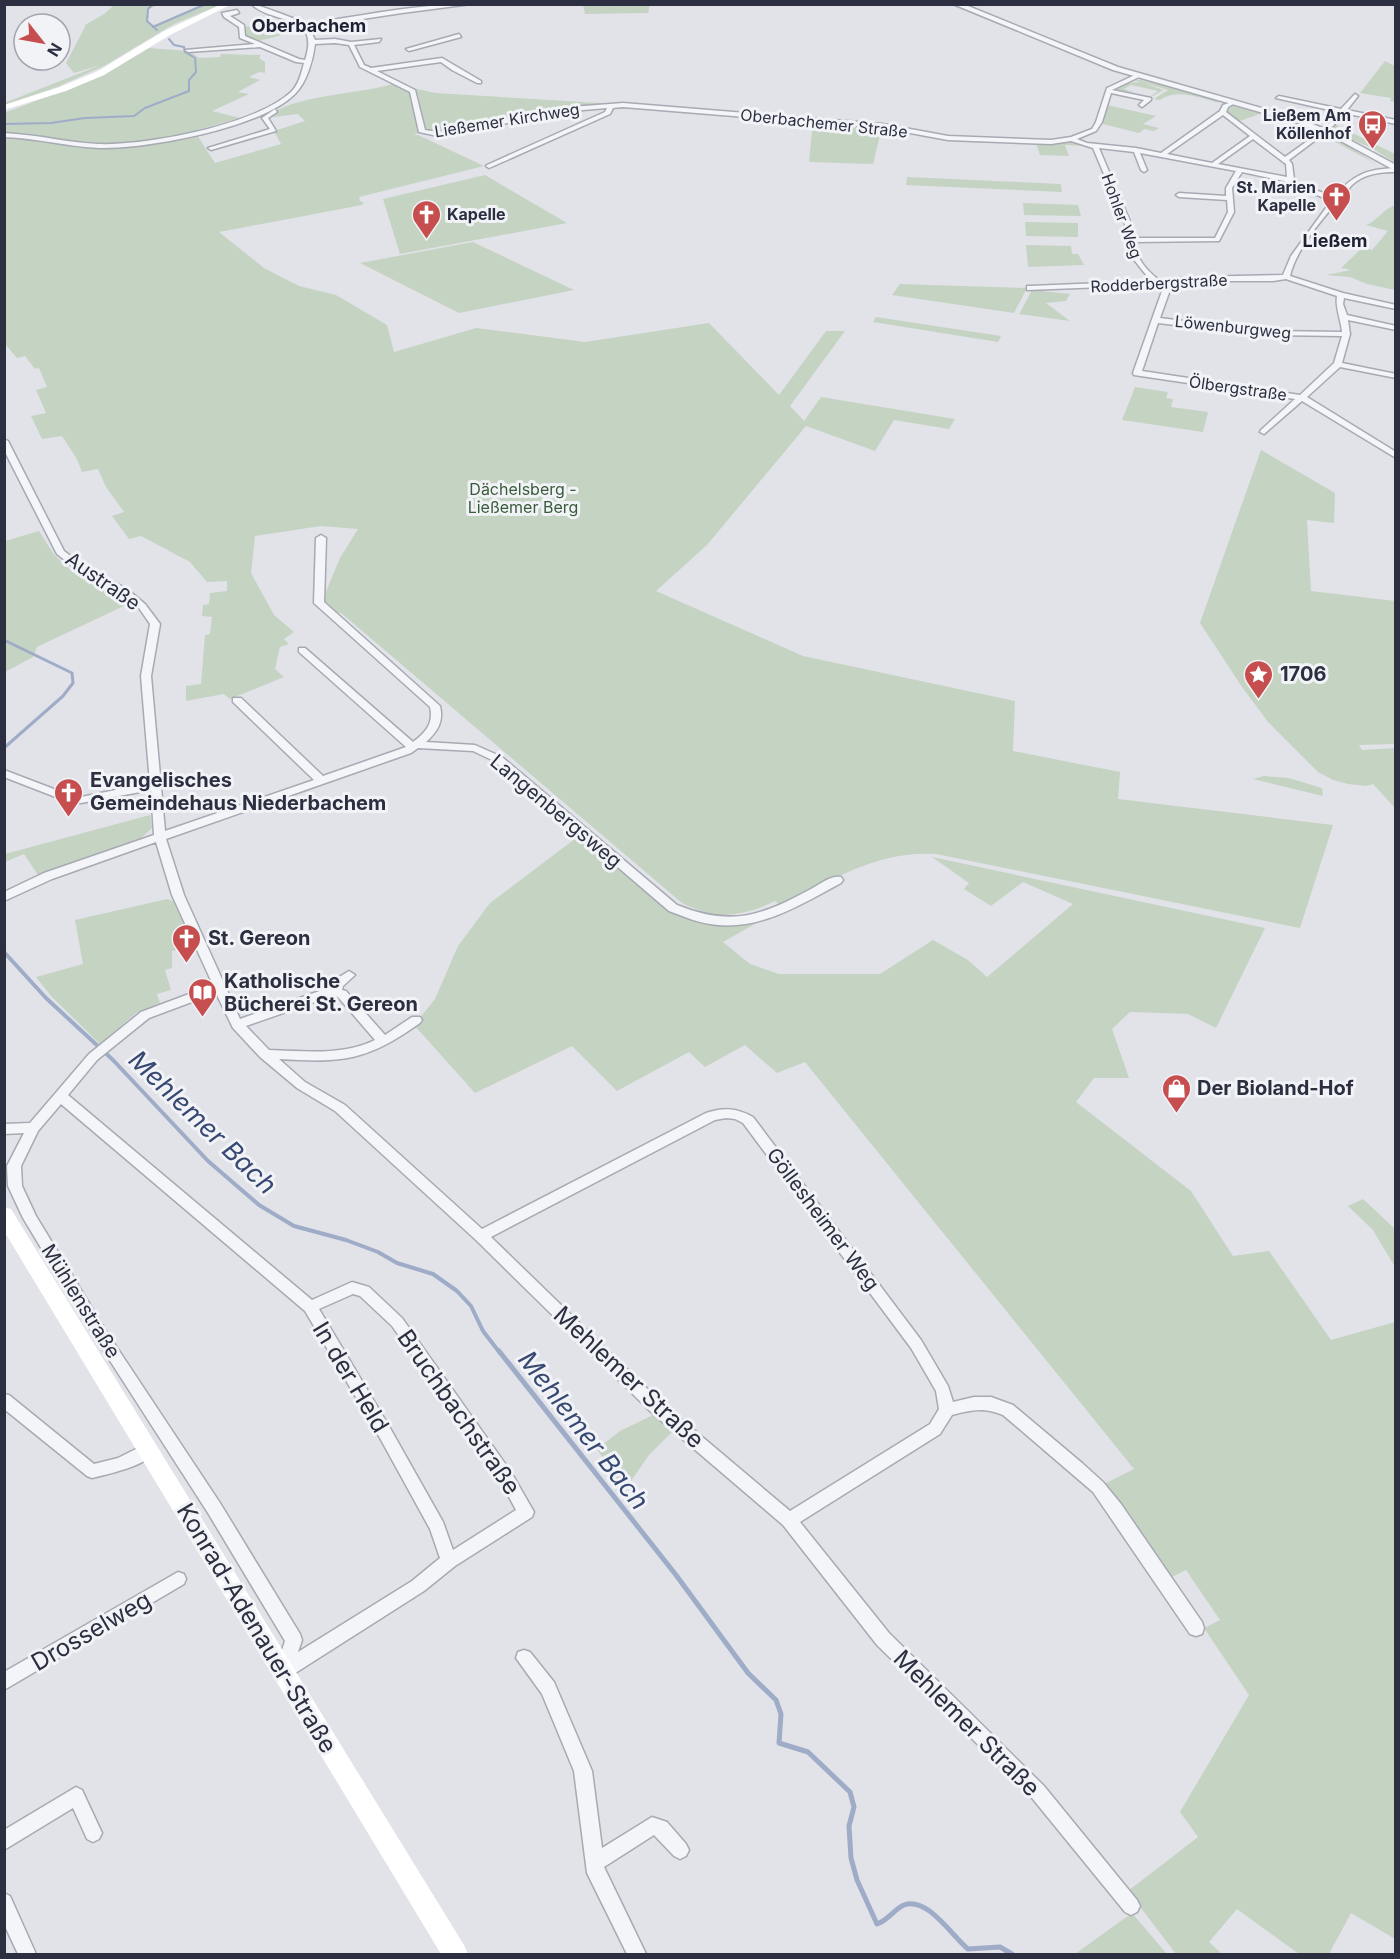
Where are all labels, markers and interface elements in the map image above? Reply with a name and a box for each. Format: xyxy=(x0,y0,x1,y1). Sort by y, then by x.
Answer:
north arrow xyxy=(12,12,72,72)
district label: Oberbachem xyxy=(252,15,366,36)
text: N xyxy=(43,39,67,60)
street label: Ließemer Kirchweg xyxy=(433,99,581,141)
street label: Oberbachemer Straße xyxy=(739,104,909,142)
place label: Ließem Am Köllenhof xyxy=(1263,105,1352,143)
bus stop icon: Ließem Am Köllenhof xyxy=(1356,108,1388,150)
street label: Hohler Weg xyxy=(1097,171,1147,261)
place label: St. Marien Kapelle xyxy=(1236,177,1316,215)
church icon: St. Marien Kapelle xyxy=(1321,180,1353,222)
church icon: Kapelle xyxy=(410,198,442,240)
place label: Kapelle xyxy=(447,204,506,224)
district label: Ließem xyxy=(1303,230,1367,251)
street label: Rodderbergstraße xyxy=(1090,269,1228,297)
street label: Löwenburgweg xyxy=(1174,311,1292,343)
street label: Ölbergstraße xyxy=(1188,371,1288,405)
park label: Dächelsberg - Ließemer Berg xyxy=(468,479,578,517)
street label: Austraße xyxy=(61,547,145,615)
place icon: 1706 xyxy=(1243,658,1275,700)
place label: 1706 xyxy=(1280,662,1326,686)
street label: Langenbergsweg xyxy=(485,749,627,873)
place label: Evangelisches Gemeindehaus Niederbachem xyxy=(90,768,386,815)
church icon: Evangelisches Gemeindehaus Niederbachem xyxy=(53,776,85,818)
church icon: St. Gereon xyxy=(171,922,203,964)
place label: St. Gereon xyxy=(208,926,310,950)
place label: Katholische Bücherei St. Gereon xyxy=(224,969,418,1016)
library icon: Katholische Bücherei St. Gereon xyxy=(187,976,219,1018)
water label: Mehlemer Bach xyxy=(123,1044,283,1200)
shop icon: Der Bioland-Hof xyxy=(1160,1072,1192,1114)
place label: Der Bioland-Hof xyxy=(1197,1076,1354,1100)
street label: Göllesheimer Weg xyxy=(762,1143,884,1295)
street label: Mühlenstraße xyxy=(36,1240,126,1362)
street label: Mehlemer Straße xyxy=(548,1300,710,1454)
street label: In der Held xyxy=(307,1316,395,1438)
street label: Bruchbachstraße xyxy=(391,1324,527,1500)
water label: Mehlemer Bach xyxy=(512,1344,656,1516)
street label: Konrad-Adenauer-Straße xyxy=(171,1498,343,1758)
street label: Drosselweg xyxy=(26,1585,156,1677)
street label: Mehlemer Straße xyxy=(888,1644,1046,1802)

